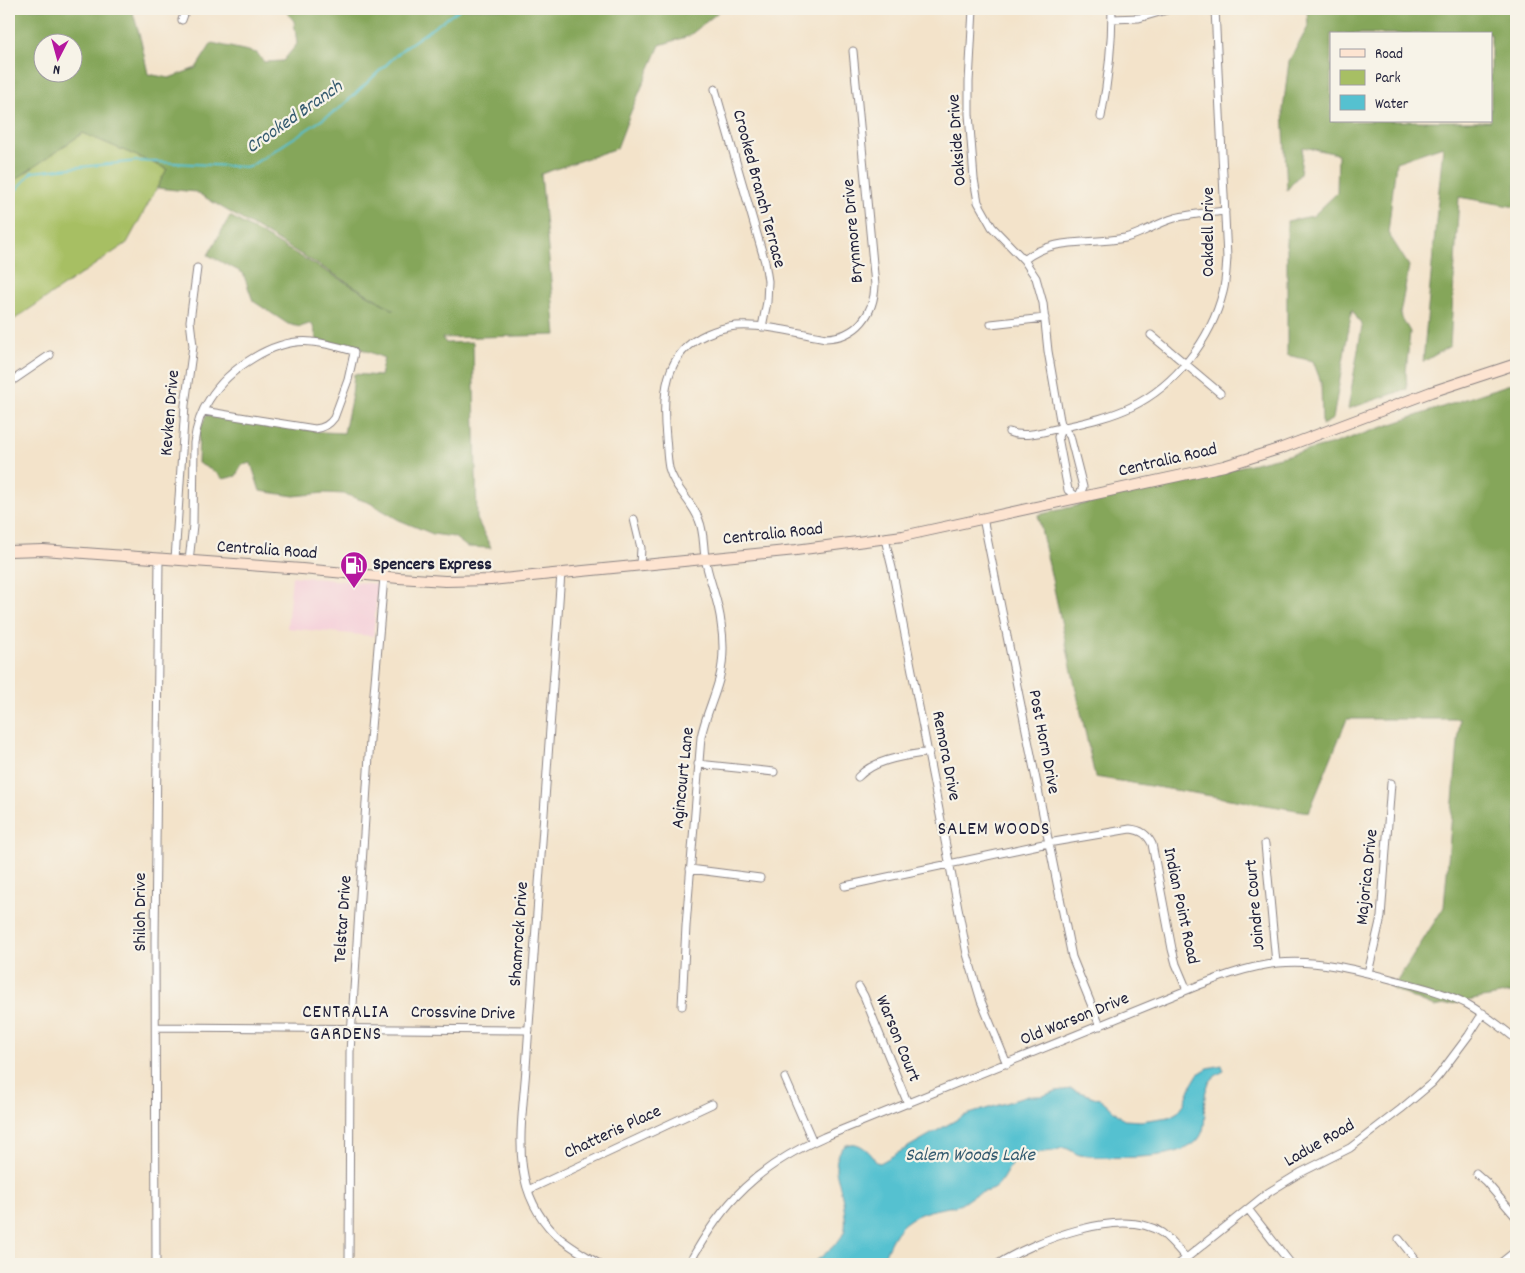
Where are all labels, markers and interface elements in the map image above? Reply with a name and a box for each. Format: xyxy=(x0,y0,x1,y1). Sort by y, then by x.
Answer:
north arrow xyxy=(32,32,82,82)
legend xyxy=(1330,32,1492,122)
text: Road xyxy=(1375,44,1403,66)
text: N xyxy=(52,59,61,79)
text: Park xyxy=(1375,68,1401,90)
water label: Crooked Branch xyxy=(241,74,350,161)
street label: Oakside Drive xyxy=(942,93,974,187)
text: Water xyxy=(1375,94,1409,116)
street label: Crooked Branch Terrace xyxy=(725,107,791,271)
street label: Brynmore Drive xyxy=(837,178,871,284)
street label: Oakdell Drive xyxy=(1197,187,1222,277)
street label: Kevken Drive xyxy=(155,369,187,457)
street label: Centralia Road xyxy=(1116,437,1220,485)
street label: Centralia Road xyxy=(722,517,824,553)
street label: Centralia Road xyxy=(216,535,318,567)
fuel station icon: Spencers Express xyxy=(339,550,369,589)
place label: Spencers Express xyxy=(373,553,492,578)
street label: Post Horn Drive xyxy=(1021,688,1065,796)
street label: Remora Drive xyxy=(924,709,966,803)
street label: Agincourt Lane xyxy=(666,726,702,830)
district label: SALEM WOODS xyxy=(938,817,1050,844)
street label: Majorica Drive xyxy=(1351,828,1385,926)
street label: Indian Point Road xyxy=(1155,845,1205,967)
street label: Joindre Court xyxy=(1240,858,1272,952)
street label: Shiloh Drive xyxy=(129,873,154,951)
street label: Telstar Drive xyxy=(328,874,360,964)
street label: Shamrock Drive xyxy=(504,881,536,987)
street label: Old Warson Drive xyxy=(1017,987,1133,1053)
street label: Warson Court xyxy=(868,992,926,1086)
district label: CENTRALIA GARDENS xyxy=(302,1000,390,1049)
street label: Crossvine Drive xyxy=(410,1001,516,1027)
street label: Chatteris Place xyxy=(560,1100,666,1166)
street label: Ladue Road xyxy=(1280,1114,1360,1174)
water label: Salem Woods Lake xyxy=(905,1143,1036,1170)

